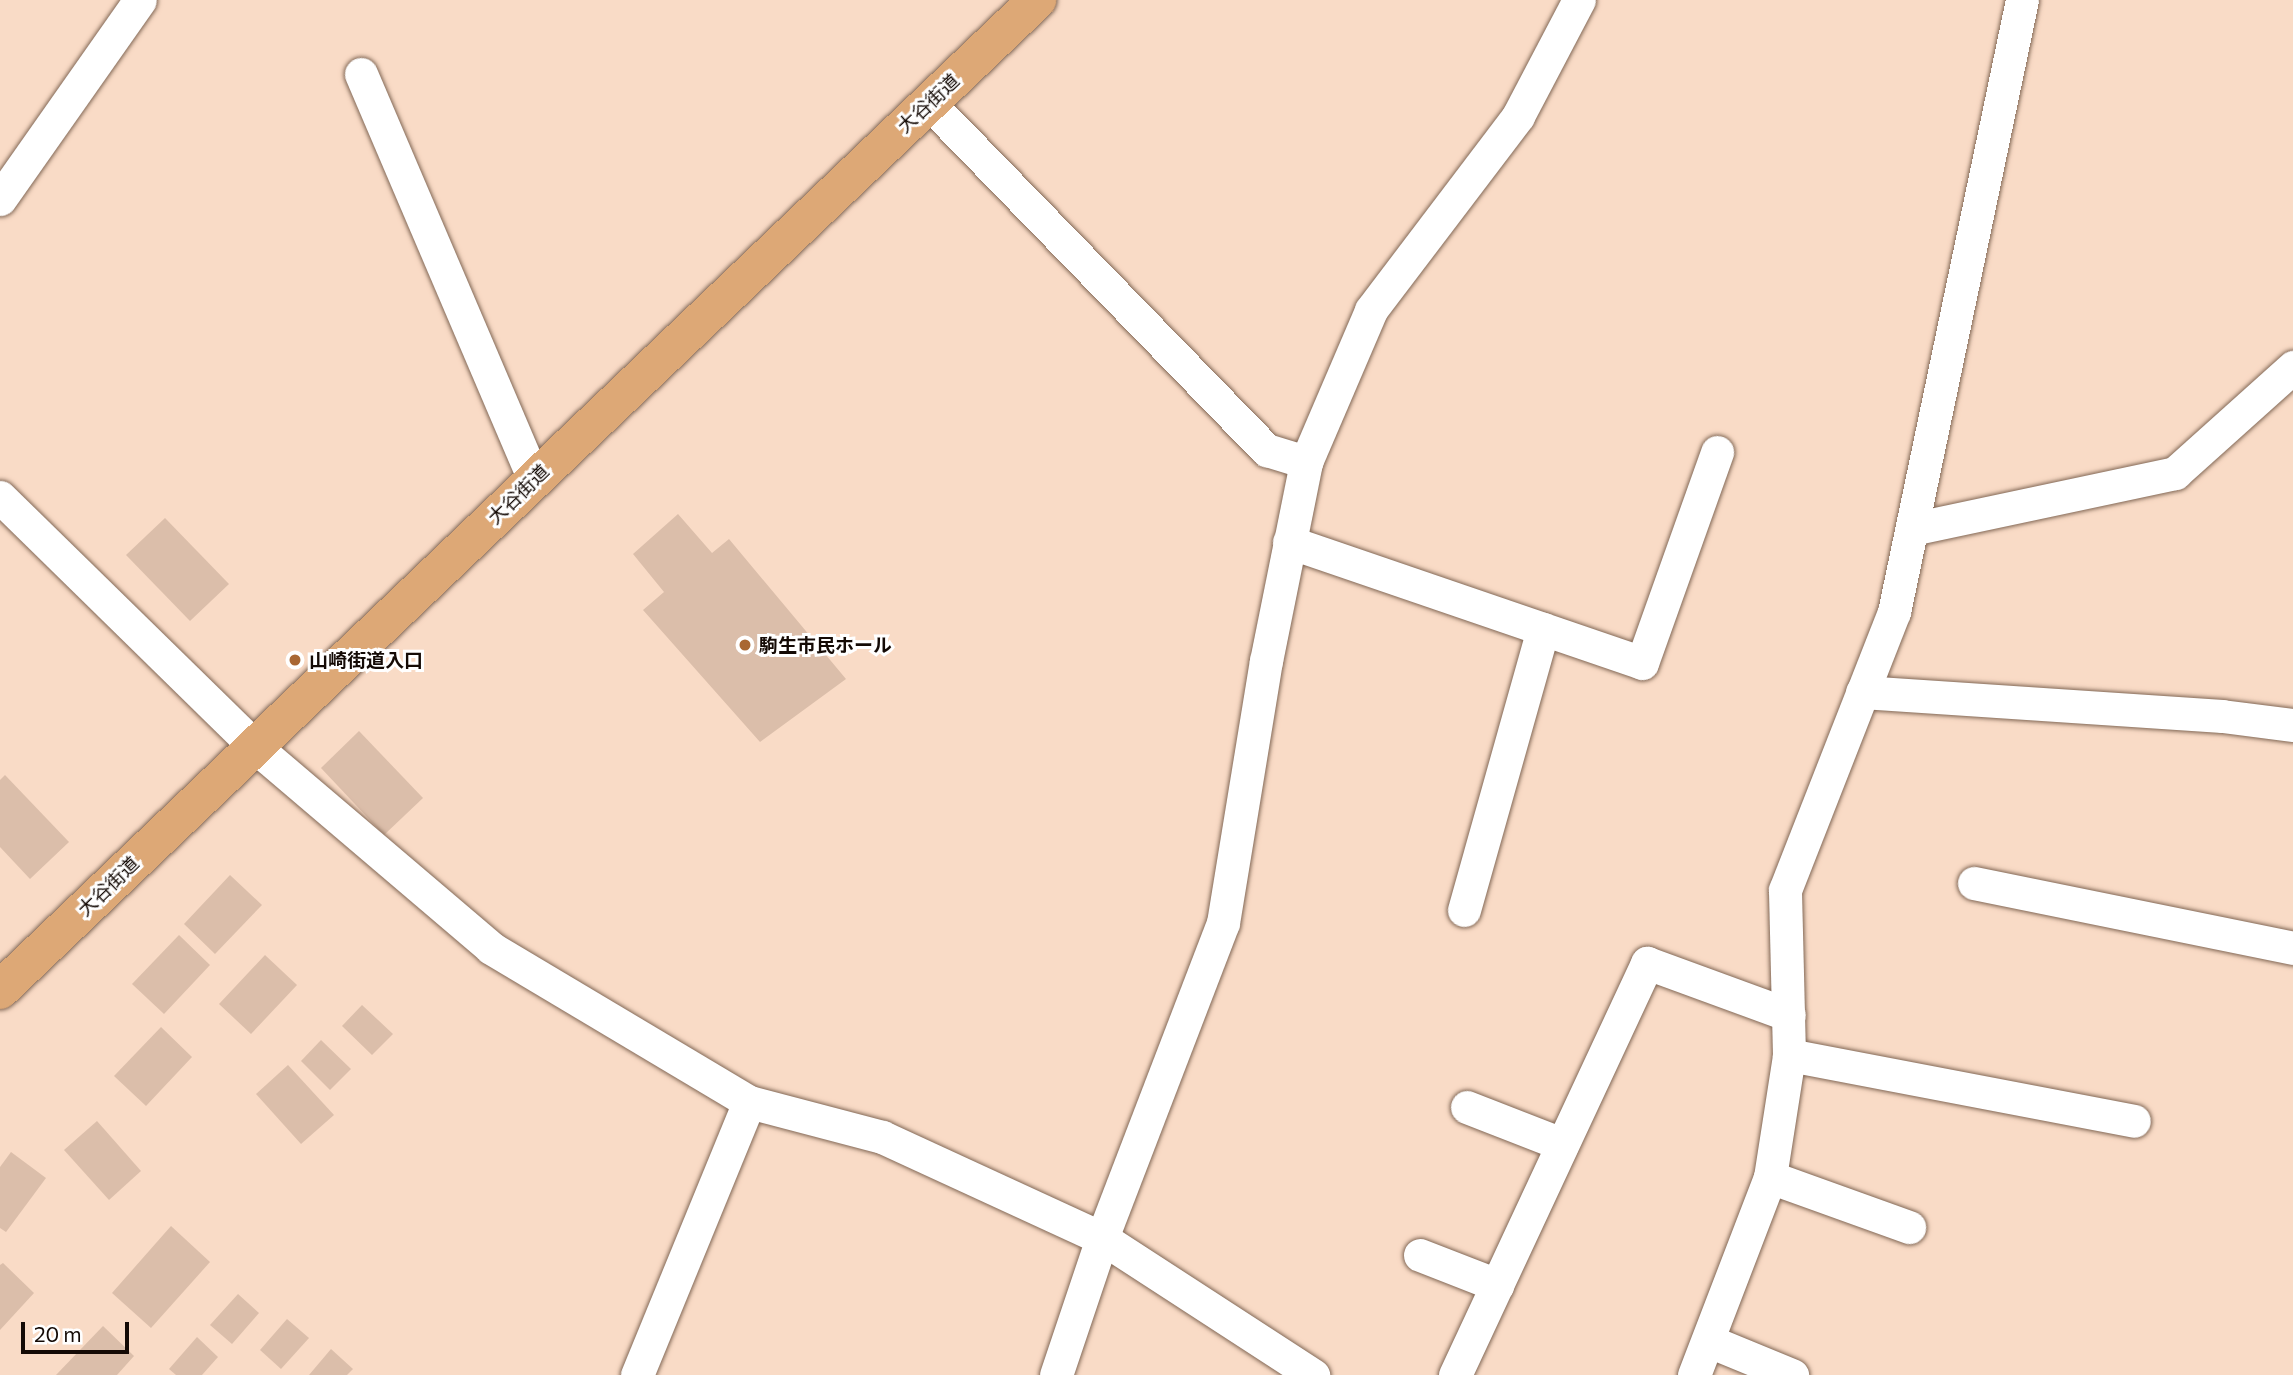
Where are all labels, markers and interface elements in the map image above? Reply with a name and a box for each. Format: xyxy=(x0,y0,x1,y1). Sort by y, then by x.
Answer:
street label: 大谷街道 xyxy=(892,69,964,137)
street label: 大谷街道 xyxy=(483,459,553,529)
place label: 駒生市民ホール xyxy=(759,634,892,656)
marker: 駒生市民ホール xyxy=(737,637,753,653)
place label: 山崎街道入口 xyxy=(309,649,423,671)
marker: 山崎街道入口 xyxy=(287,652,303,668)
street label: 大谷街道 xyxy=(73,851,143,921)
scale bar xyxy=(24,1308,133,1352)
text: 20 m xyxy=(34,1321,82,1346)

